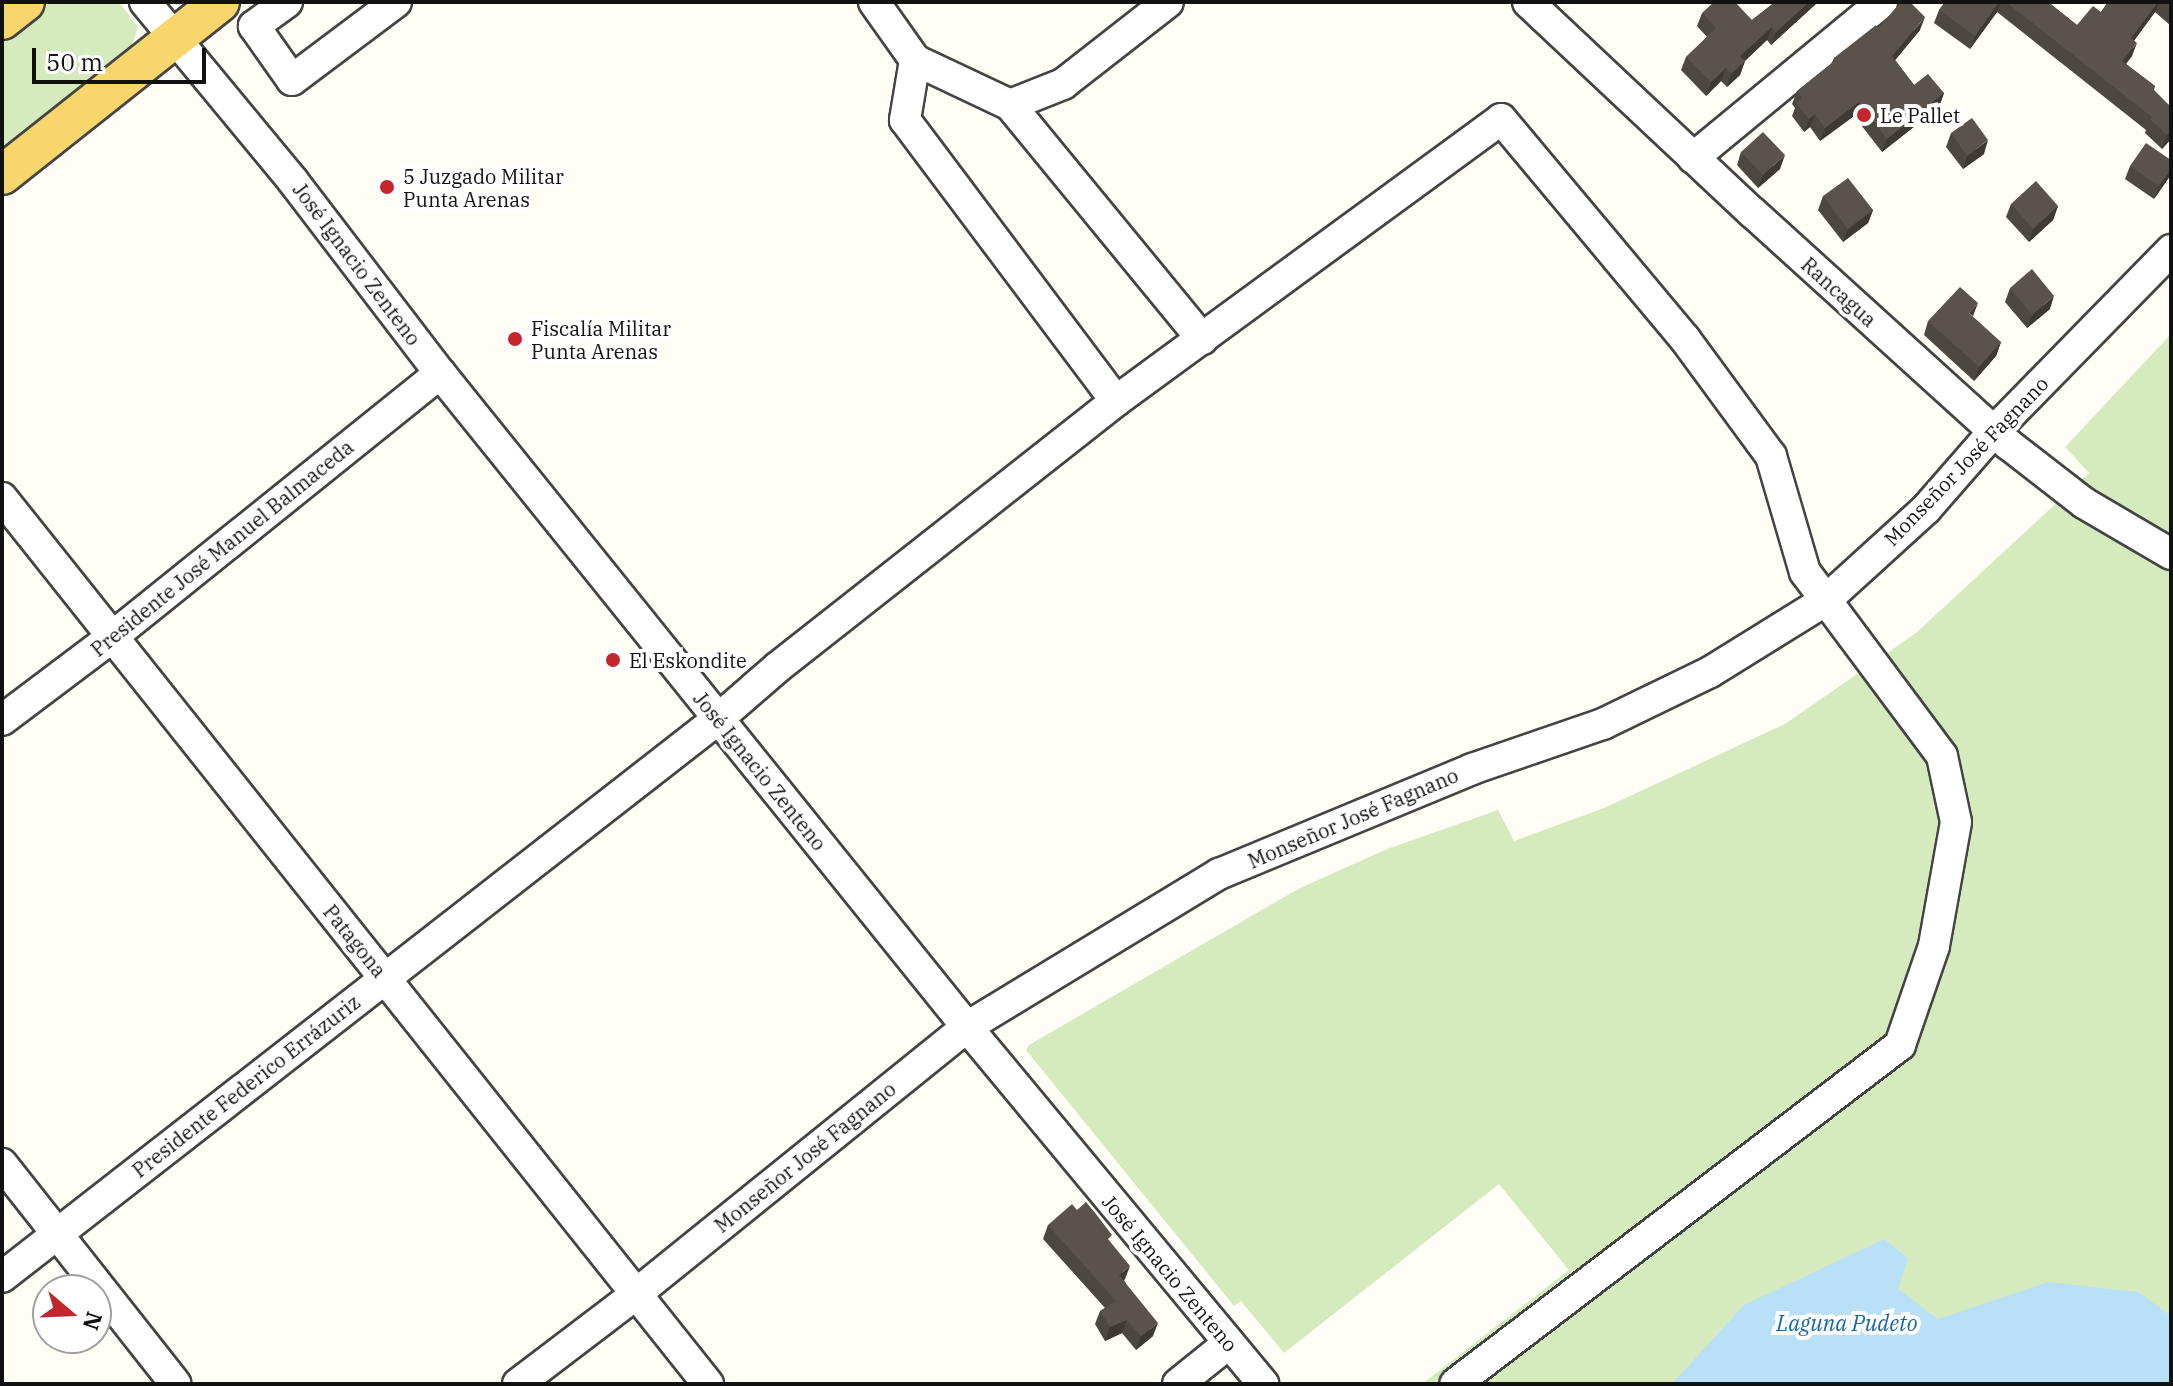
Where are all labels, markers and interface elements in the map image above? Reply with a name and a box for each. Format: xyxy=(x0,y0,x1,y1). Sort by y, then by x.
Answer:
scale bar xyxy=(36,32,210,82)
text: 50 m xyxy=(46,46,103,78)
place label: Le Pallet xyxy=(1880,103,1960,127)
marker: Le Pallet xyxy=(1855,106,1873,124)
place label: 5 Juzgado Militar Punta Arenas xyxy=(403,164,564,211)
street label: José Ignacio Zenteno xyxy=(288,178,426,350)
marker: 5 Juzgado Militar Punta Arenas xyxy=(378,178,396,196)
street label: Rancagua xyxy=(1797,252,1881,332)
place label: Fiscalía Militar Punta Arenas xyxy=(531,316,671,363)
marker: Fiscalía Militar Punta Arenas xyxy=(506,330,524,348)
street label: Monseñor José Fagnano xyxy=(1879,371,2053,551)
street label: Presidente José Manuel Balmaceda xyxy=(86,435,358,661)
place label: El Eskondite xyxy=(629,648,747,672)
marker: El Eskondite xyxy=(604,651,622,669)
street label: José Ignacio Zenteno xyxy=(689,687,831,855)
street label: Monseñor José Fagnano xyxy=(1244,763,1462,873)
street label: Patagona xyxy=(318,900,392,982)
street label: Presidente Federico Errázuriz xyxy=(127,990,365,1182)
street label: Monseñor José Fagnano xyxy=(710,1077,900,1237)
street label: José Ignacio Zenteno xyxy=(1097,1190,1243,1356)
north arrow xyxy=(32,1274,112,1354)
text: N xyxy=(77,1308,110,1334)
water label: Laguna Pudeto xyxy=(1776,1310,1918,1336)

